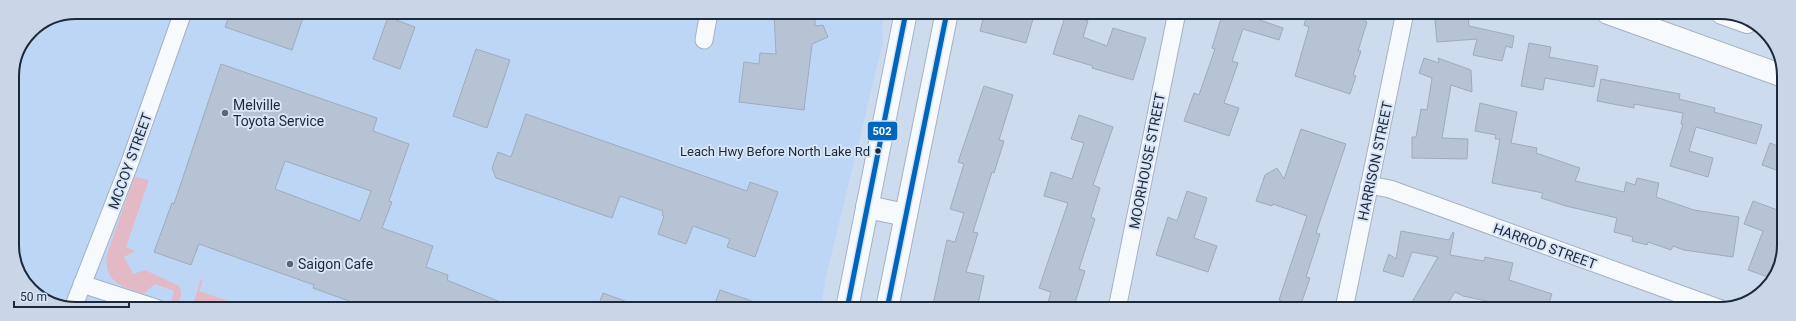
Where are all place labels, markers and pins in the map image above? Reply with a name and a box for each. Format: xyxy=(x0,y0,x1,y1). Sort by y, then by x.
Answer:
place label: Melville Toyota Service xyxy=(233,97,324,129)
marker: Melville Toyota Service xyxy=(220,108,230,118)
place label: Leach Hwy Before North Lake Rd xyxy=(680,144,870,159)
marker: Leach Hwy Before North Lake Rd xyxy=(873,146,883,156)
place label: Saigon Cafe xyxy=(298,256,373,272)
marker: Saigon Cafe xyxy=(285,259,295,269)

